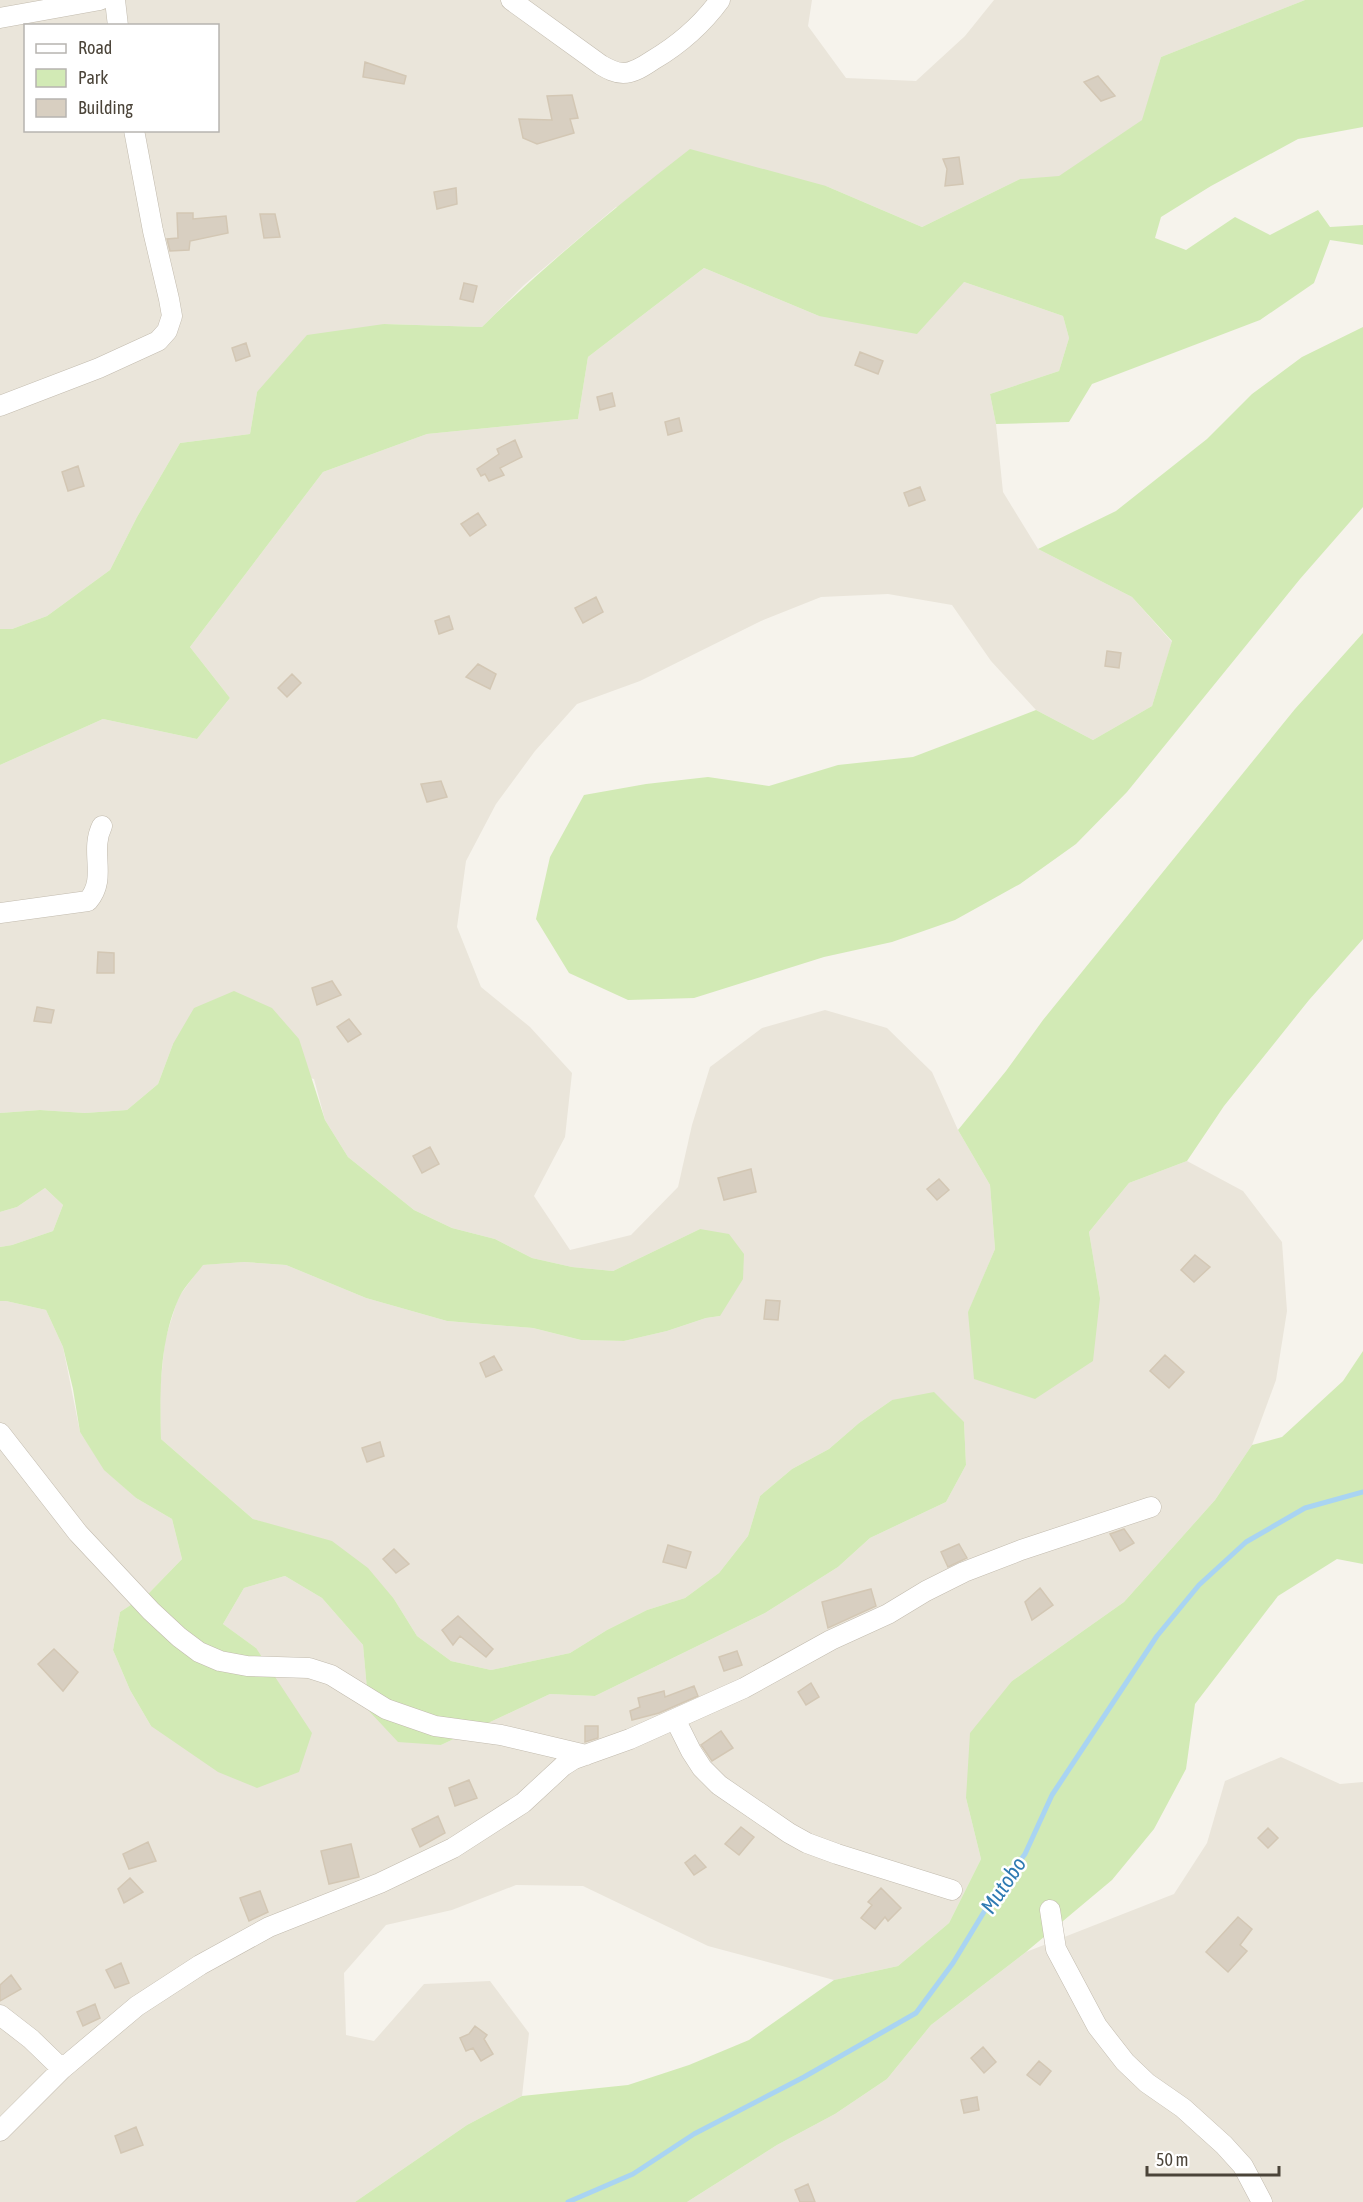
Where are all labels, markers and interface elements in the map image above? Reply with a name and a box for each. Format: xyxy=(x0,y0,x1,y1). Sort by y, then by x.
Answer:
legend xyxy=(24,24,219,132)
text: Road xyxy=(78,37,112,58)
text: Park xyxy=(78,67,108,88)
text: Building xyxy=(78,97,133,118)
water label: Mutobo xyxy=(975,1852,1031,1918)
scale bar xyxy=(1147,2139,1279,2177)
text: 50 m xyxy=(1156,2149,1188,2170)

